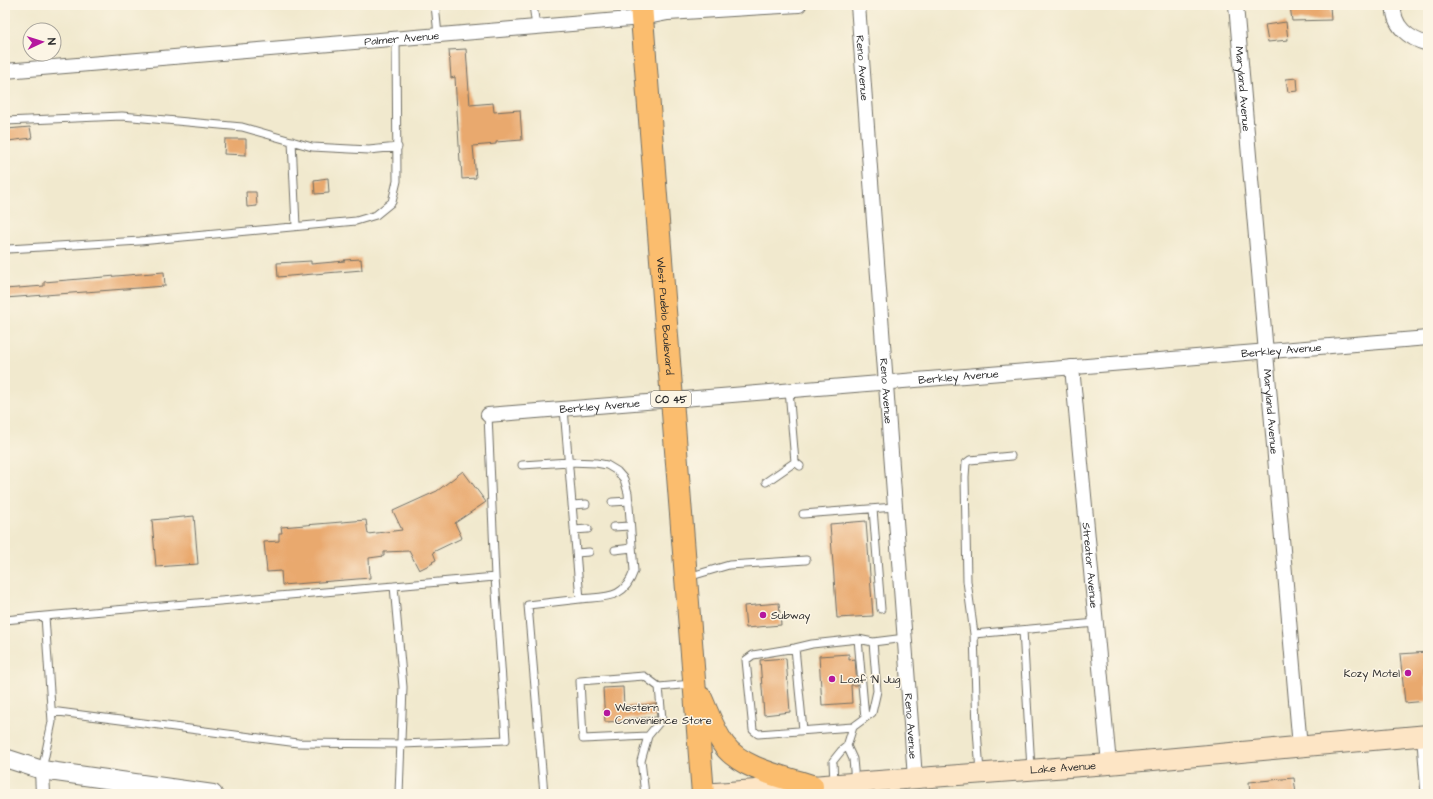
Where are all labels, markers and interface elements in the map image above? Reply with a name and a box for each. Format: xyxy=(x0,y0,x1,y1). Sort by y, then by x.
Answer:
north arrow xyxy=(22,22,62,62)
street label: Palmer Avenue xyxy=(364,28,440,49)
street label: Reno Avenue xyxy=(852,35,872,101)
text: N xyxy=(44,37,59,45)
street label: Maryland Avenue xyxy=(1232,45,1254,132)
street label: West Pueblo Boulevard xyxy=(653,257,677,376)
street label: Berkley Avenue xyxy=(1241,340,1322,361)
street label: Reno Avenue xyxy=(876,358,896,424)
street label: Berkley Avenue xyxy=(918,366,999,388)
street label: Maryland Avenue xyxy=(1259,368,1282,455)
road number: CO 45 xyxy=(651,391,691,407)
street label: Berkley Avenue xyxy=(559,396,640,417)
street label: Streator Avenue xyxy=(1079,522,1101,609)
place label: Subway xyxy=(771,608,810,624)
marker: Subway xyxy=(758,610,768,620)
place label: Kozy Motel xyxy=(1344,666,1400,682)
marker: Kozy Motel xyxy=(1403,668,1413,678)
place label: Loaf 'N Jug xyxy=(840,672,901,688)
marker: Loaf 'N Jug xyxy=(827,674,837,684)
street label: Reno Avenue xyxy=(901,693,921,759)
place label: Western Convenience Store xyxy=(615,700,712,728)
marker: Western Convenience Store xyxy=(602,708,612,718)
street label: Lake Avenue xyxy=(1030,758,1097,778)

